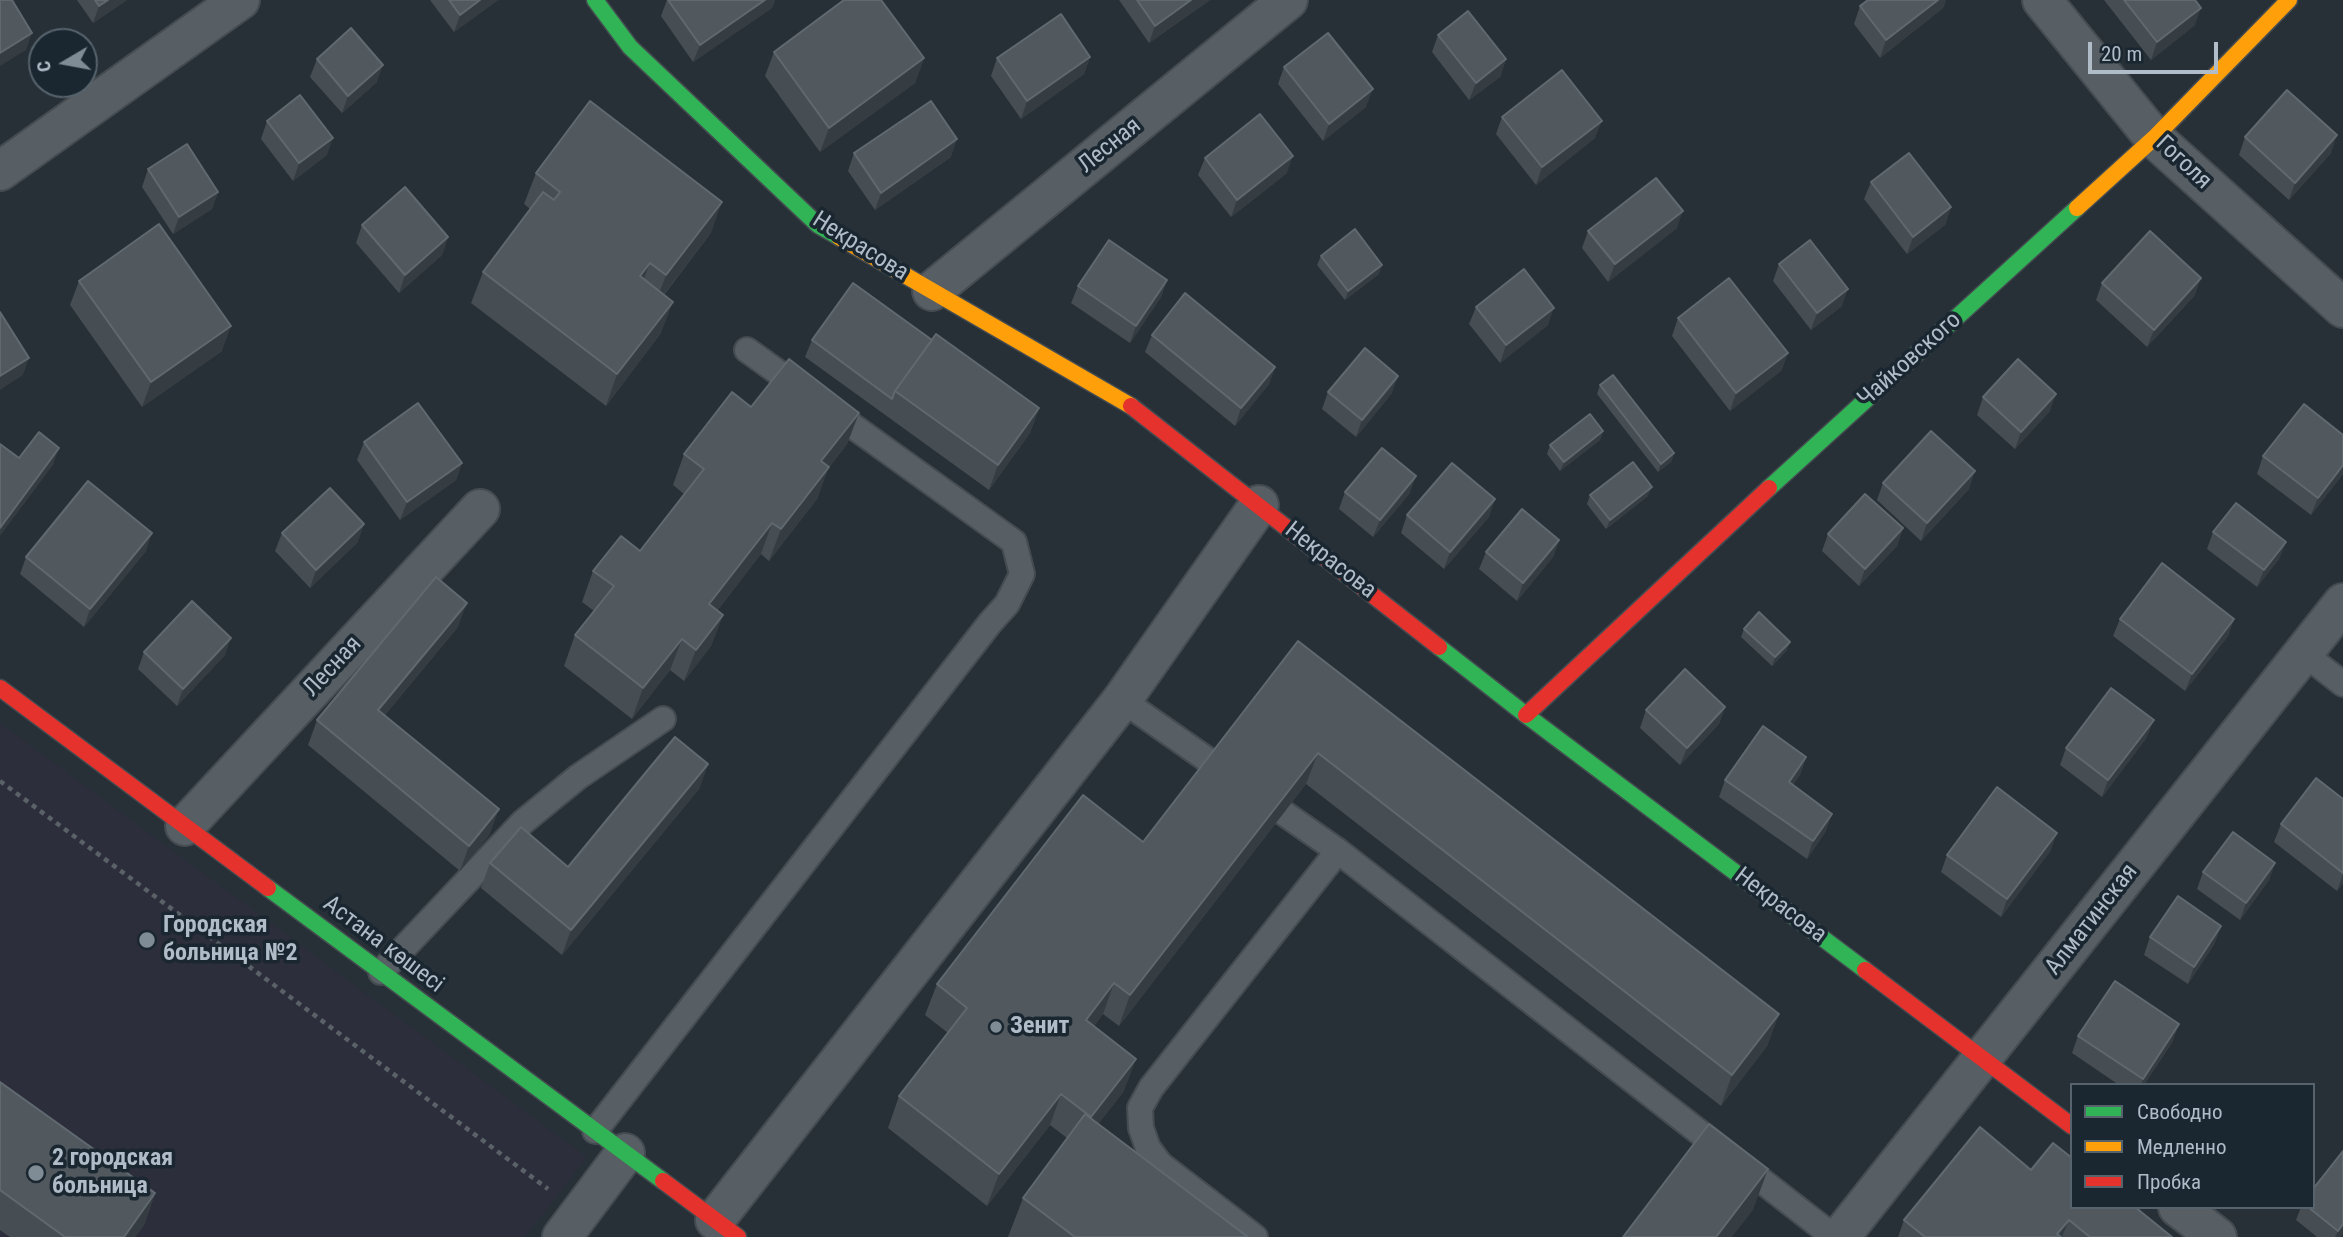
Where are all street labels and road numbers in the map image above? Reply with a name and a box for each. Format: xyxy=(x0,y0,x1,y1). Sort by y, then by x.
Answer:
street label: Лесная xyxy=(1073,112,1147,180)
street label: Гоголя xyxy=(2149,130,2217,196)
street label: Некрасова xyxy=(807,206,913,288)
street label: Чайковского xyxy=(1853,306,1967,414)
street label: Некрасова xyxy=(1279,516,1381,606)
street label: Лесная xyxy=(298,631,368,703)
street label: Алматинская xyxy=(2040,859,2144,981)
street label: Некрасова xyxy=(1728,862,1832,950)
street label: Астана көшесі xyxy=(317,890,449,1000)

